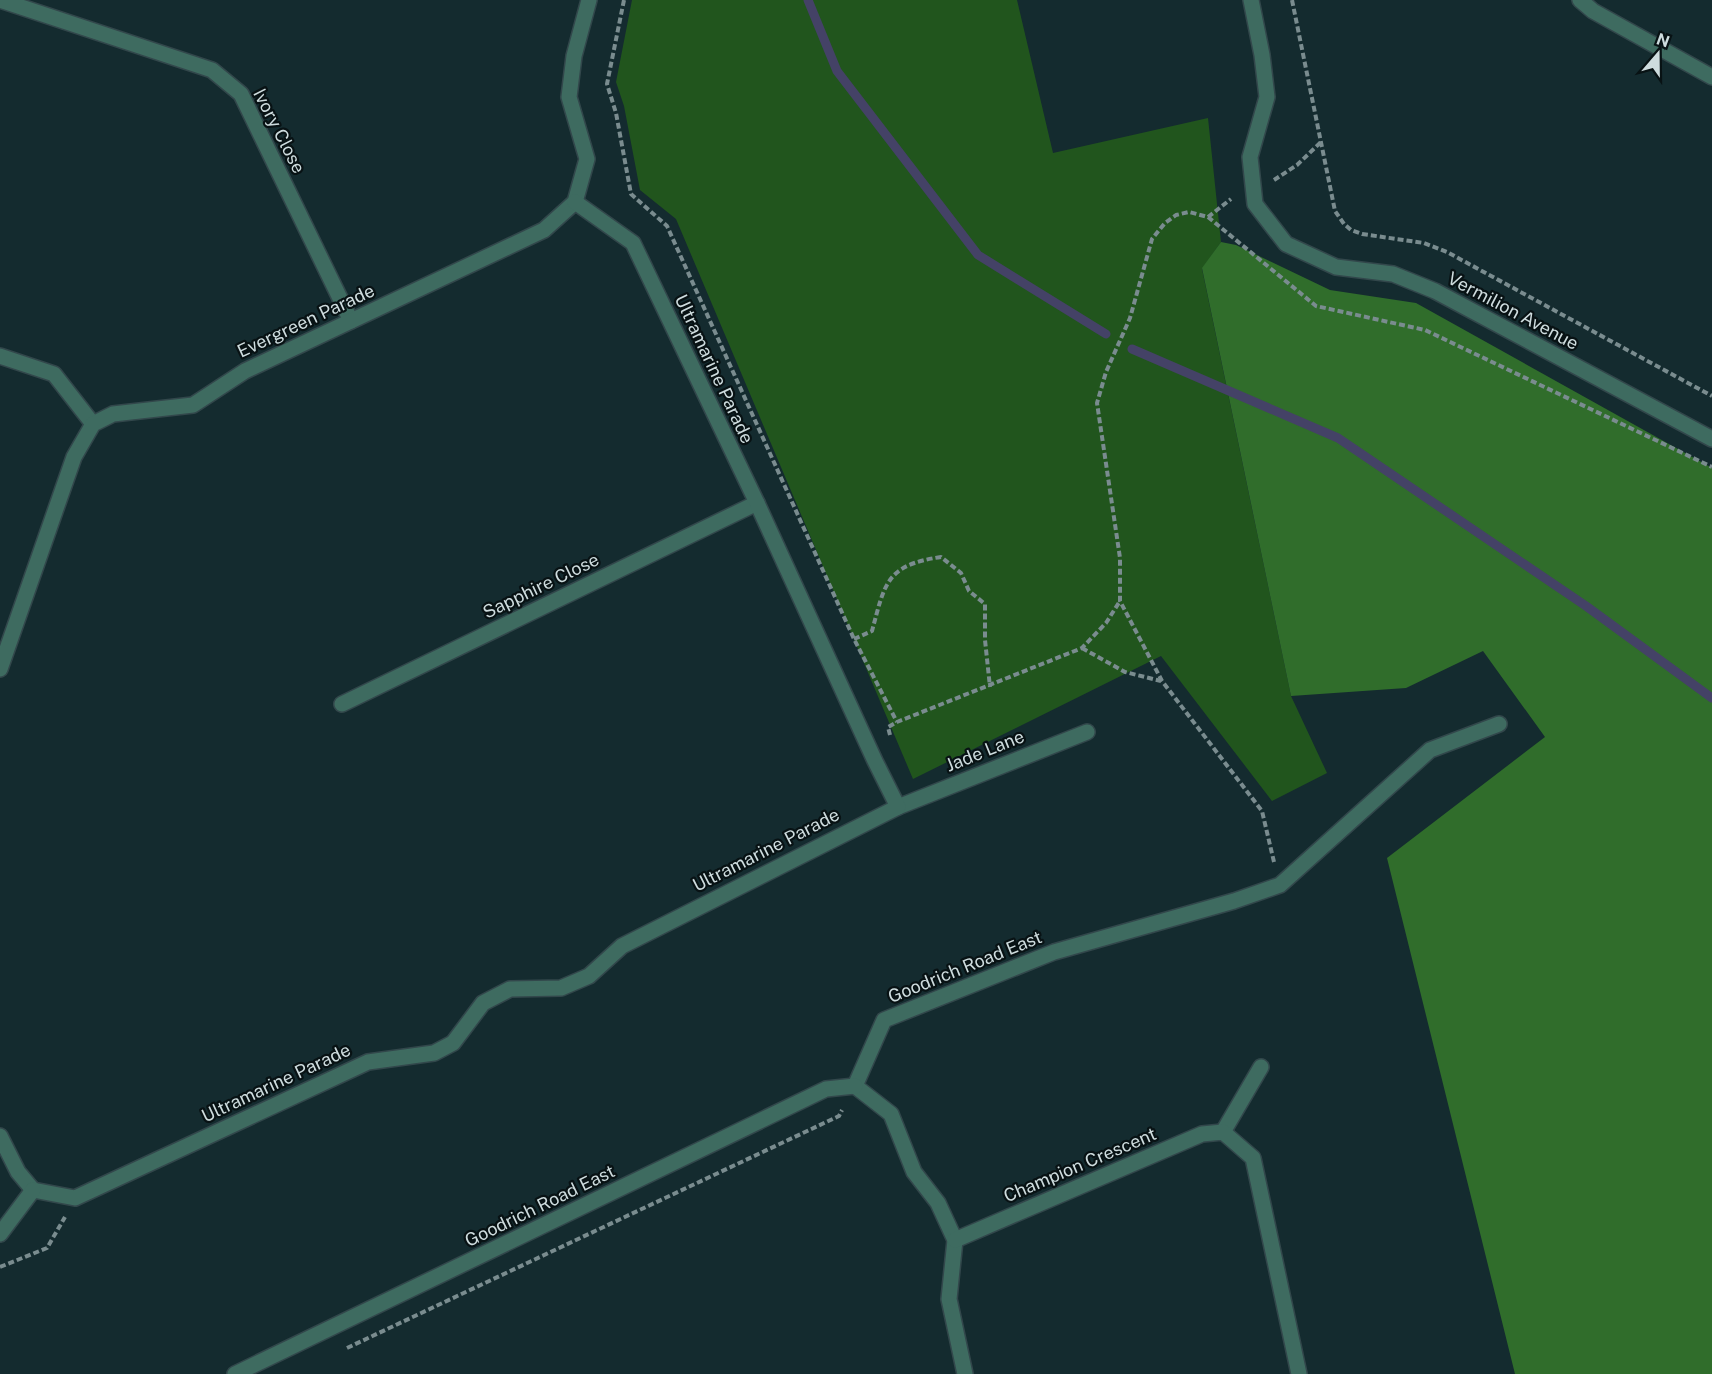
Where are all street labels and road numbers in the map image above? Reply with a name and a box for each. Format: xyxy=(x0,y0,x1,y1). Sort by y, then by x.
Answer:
street label: Ivory Close xyxy=(249,85,310,177)
street label: Vermilion Avenue xyxy=(1444,267,1582,354)
street label: Evergreen Parade xyxy=(234,280,378,362)
street label: Ultramarine Parade xyxy=(671,291,758,447)
street label: Sapphire Close xyxy=(479,548,602,623)
street label: Jade Lane xyxy=(943,725,1027,776)
street label: Ultramarine Parade xyxy=(689,803,843,896)
street label: Goodrich Road East xyxy=(885,926,1045,1007)
street label: Ultramarine Parade xyxy=(198,1039,354,1126)
street label: Champion Crescent xyxy=(1000,1123,1159,1206)
street label: Goodrich Road East xyxy=(461,1160,618,1251)

